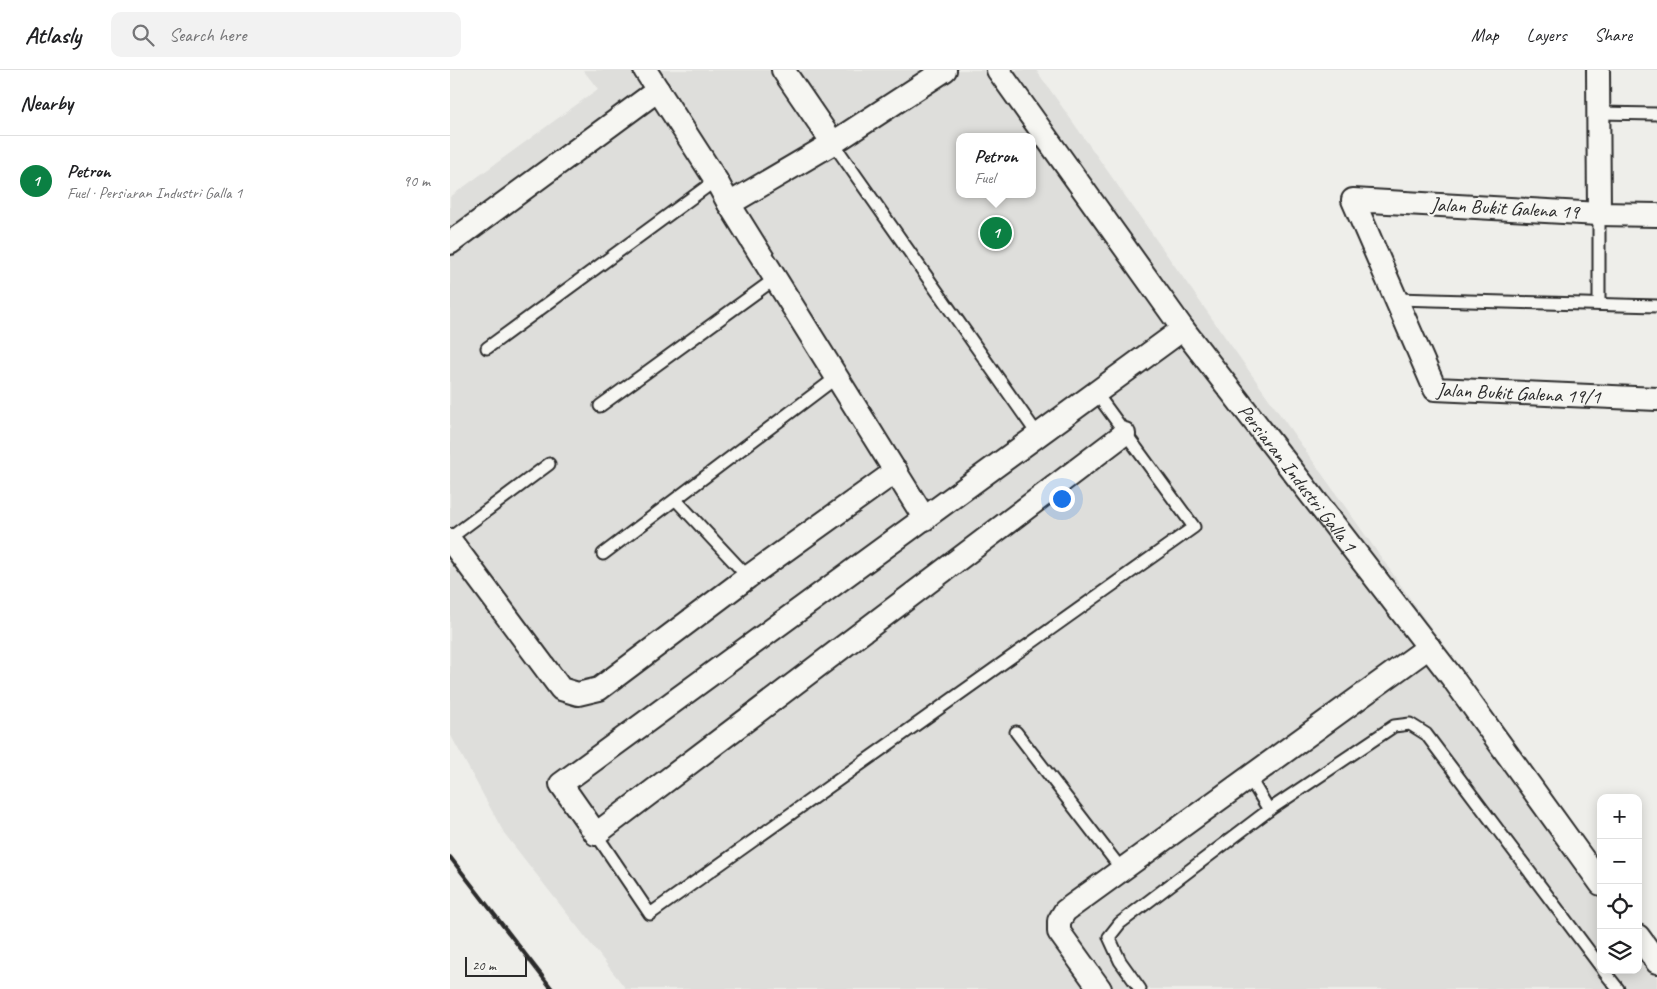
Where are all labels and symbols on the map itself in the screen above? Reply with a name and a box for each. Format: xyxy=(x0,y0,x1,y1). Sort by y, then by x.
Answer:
street label: Jalan Bukit Galena 19 xyxy=(1429,192,1582,224)
pin: 1 xyxy=(980,214,1012,252)
street label: Jalan Bukit Galena 19/1 xyxy=(1435,377,1602,409)
street label: Persiaran Industri Galla 1 xyxy=(1233,399,1363,557)
your location xyxy=(1049,486,1075,512)
scale bar xyxy=(465,954,528,977)

